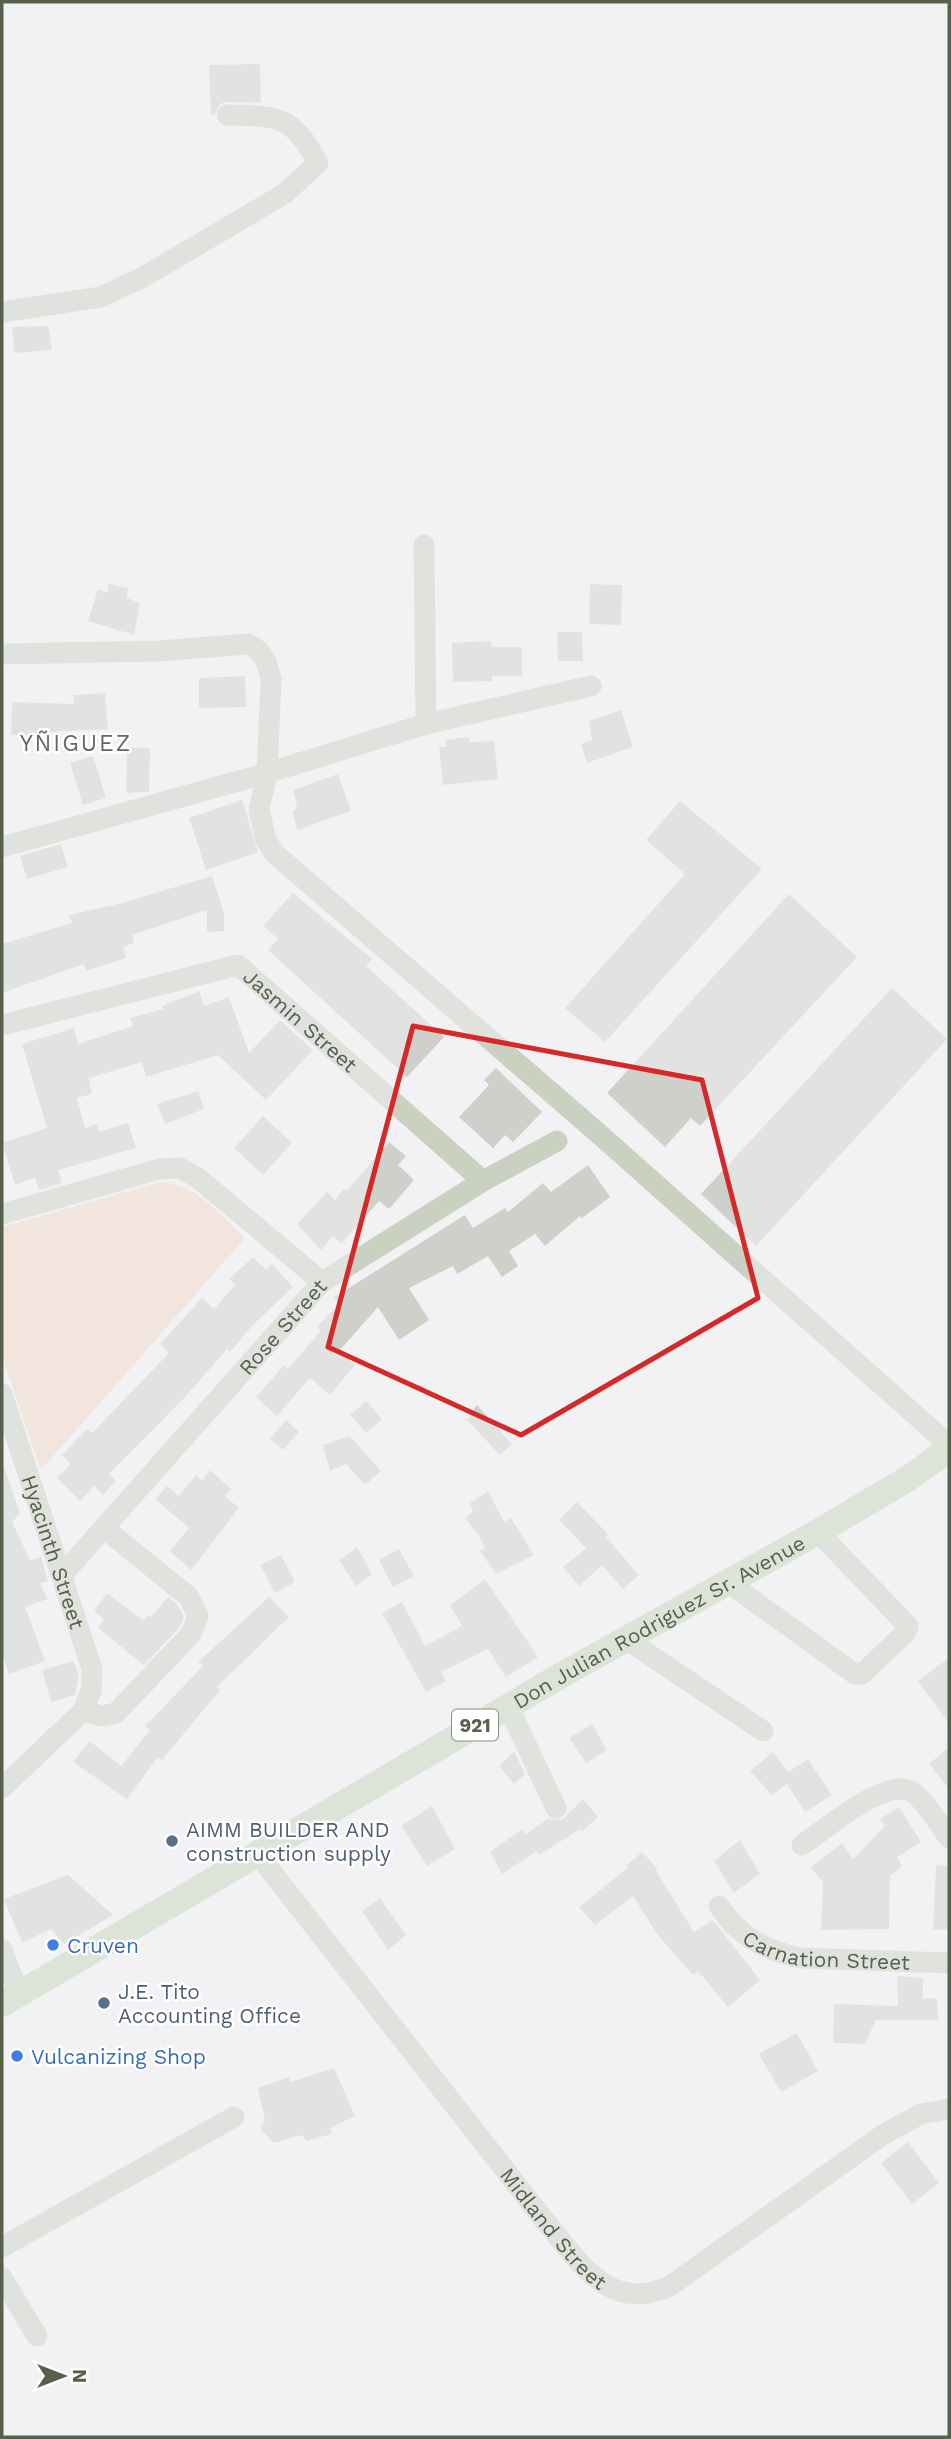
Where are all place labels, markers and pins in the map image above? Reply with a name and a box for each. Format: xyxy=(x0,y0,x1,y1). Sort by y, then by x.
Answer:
place label: AIMM BUILDER AND construction supply xyxy=(186,1817,391,1866)
marker: AIMM BUILDER AND construction supply xyxy=(164,1833,180,1849)
place label: Cruven xyxy=(67,1933,139,1958)
marker: Cruven xyxy=(45,1937,61,1953)
place label: J.E. Tito Accounting Office xyxy=(118,1979,301,2028)
marker: J.E. Tito Accounting Office xyxy=(96,1995,112,2011)
place label: Vulcanizing Shop xyxy=(31,2044,206,2069)
marker: Vulcanizing Shop xyxy=(9,2048,25,2064)

